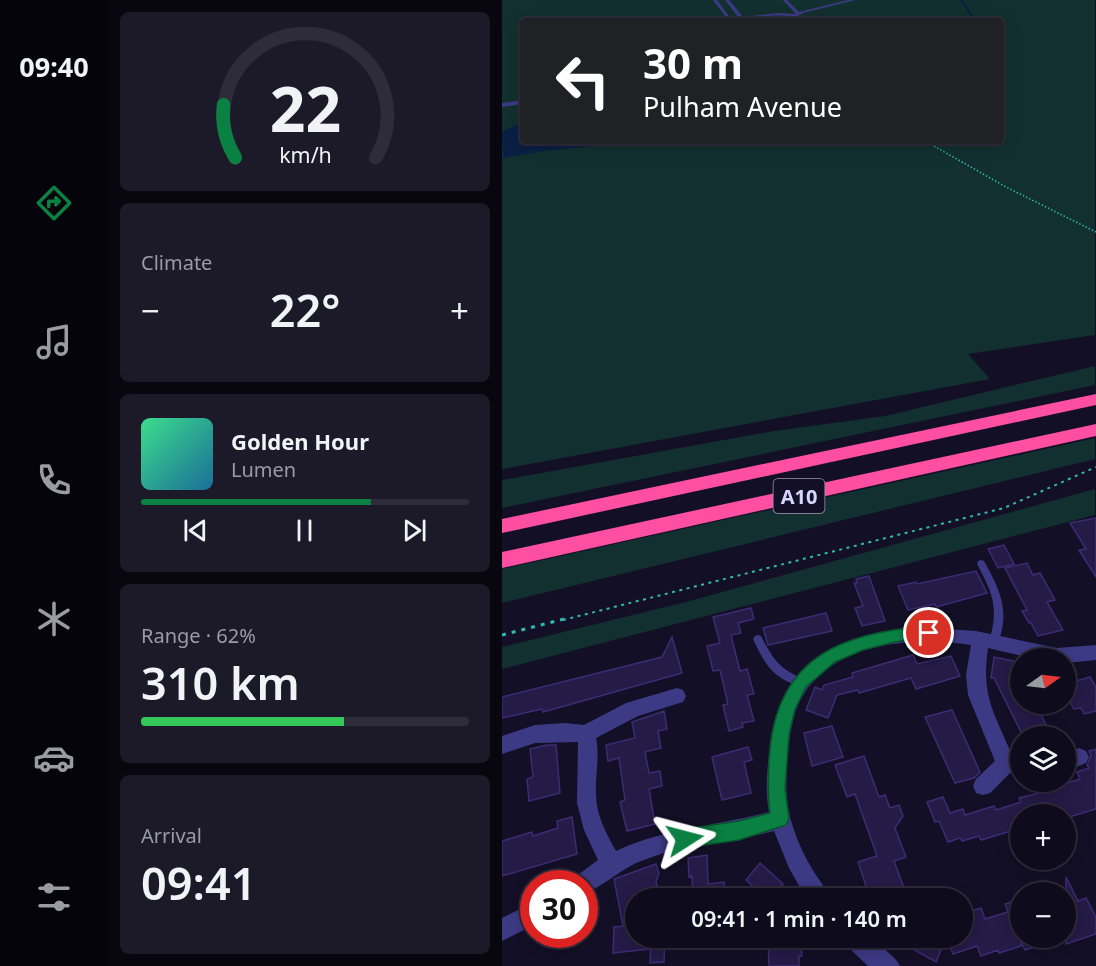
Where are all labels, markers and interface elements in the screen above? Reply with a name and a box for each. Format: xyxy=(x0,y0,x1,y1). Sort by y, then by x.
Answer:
text: 30 m xyxy=(643,34,743,91)
icon: left xyxy=(544,42,622,120)
text: 09:40 xyxy=(19,48,89,85)
text: 22 xyxy=(269,66,341,151)
text: Pulham Avenue xyxy=(643,88,842,125)
text: km/h xyxy=(279,141,331,170)
icon: directions xyxy=(33,182,75,224)
text: Climate xyxy=(141,249,212,276)
text: 22° xyxy=(270,279,340,340)
text: − xyxy=(141,288,160,333)
text: + xyxy=(450,288,469,333)
icon: music xyxy=(33,321,75,363)
text: Golden Hour xyxy=(231,426,369,456)
text: Lumen xyxy=(231,456,296,483)
icon: phone xyxy=(33,459,75,501)
road number: A10 xyxy=(774,479,824,513)
icon: previous xyxy=(179,514,212,547)
icon: pause xyxy=(288,514,321,547)
icon: next xyxy=(398,514,431,547)
icon: climate xyxy=(33,598,75,640)
pin xyxy=(903,607,954,658)
icon: arrive xyxy=(912,616,945,649)
text: Range · 62% xyxy=(141,622,256,649)
north arrow xyxy=(1010,648,1076,714)
map controls xyxy=(1010,648,1076,948)
text: 310 km xyxy=(141,652,300,713)
button: layers xyxy=(1010,726,1076,792)
icon: car xyxy=(33,737,75,779)
button: + xyxy=(1010,804,1076,870)
position arrow xyxy=(653,807,717,871)
text: Arrival xyxy=(141,822,202,849)
text: 09:41 xyxy=(141,852,256,913)
speed limit sign: 30 xyxy=(520,870,598,948)
icon: filters xyxy=(33,876,75,918)
button: − xyxy=(1010,882,1076,948)
text: 09:41 · 1 min · 140 m xyxy=(691,903,907,933)

